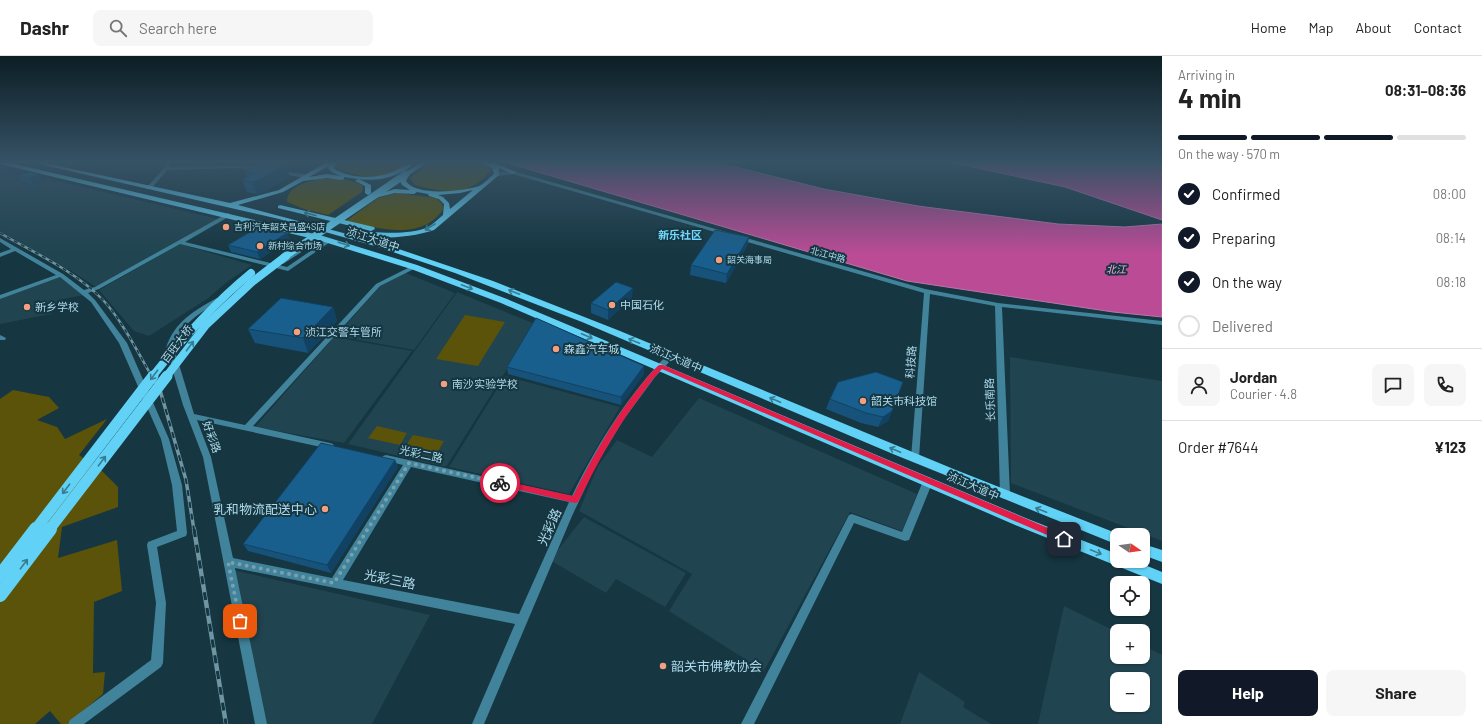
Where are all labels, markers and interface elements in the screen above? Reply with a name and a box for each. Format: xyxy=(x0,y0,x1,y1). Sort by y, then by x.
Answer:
search box xyxy=(93,10,373,46)
text: Dashr xyxy=(20,16,69,39)
icon: search xyxy=(107,17,129,39)
text: Search here xyxy=(139,19,217,37)
text: Home xyxy=(1251,19,1287,36)
text: Map xyxy=(1309,19,1333,36)
text: About xyxy=(1355,19,1392,36)
text: Contact xyxy=(1414,19,1462,36)
text: Arriving in xyxy=(1178,67,1235,83)
text: 08:31–08:36 xyxy=(1385,81,1466,99)
text: 4 min xyxy=(1178,82,1242,113)
text: On the way · 570 m xyxy=(1178,146,1280,162)
icon: check xyxy=(1178,183,1200,205)
text: Confirmed xyxy=(1212,185,1280,203)
text: 08:00 xyxy=(1433,186,1466,202)
one-way arrow xyxy=(303,210,316,218)
place label: 吉利汽车韶关昌盛4S店 xyxy=(234,221,325,232)
marker: 吉利汽车韶关昌盛4S店 xyxy=(221,222,231,232)
one-way arrow xyxy=(425,222,436,231)
street label: 浈江大道中 xyxy=(345,224,401,253)
icon: check xyxy=(1178,227,1200,249)
district label: 新乐社区 xyxy=(658,228,702,241)
text: Preparing xyxy=(1212,229,1276,247)
text: 08:14 xyxy=(1436,230,1466,246)
place label: 新村综合市场 xyxy=(268,240,322,251)
marker: 新村综合市场 xyxy=(255,241,265,251)
one-way arrow xyxy=(338,241,350,249)
street label: 北江中路 xyxy=(809,244,847,265)
place label: 韶关海事局 xyxy=(727,254,772,265)
marker: 韶关海事局 xyxy=(714,255,724,265)
water label: 北江 xyxy=(1106,263,1127,275)
icon: check xyxy=(1178,271,1200,293)
text: On the way xyxy=(1212,273,1282,291)
text: 08:18 xyxy=(1436,274,1466,290)
one-way arrow xyxy=(460,283,472,291)
one-way arrow xyxy=(508,288,520,296)
place label: 中国石化 xyxy=(620,298,664,311)
place label: 新乡学校 xyxy=(35,300,79,313)
marker: 中国石化 xyxy=(607,300,617,310)
marker: 新乡学校 xyxy=(22,302,32,312)
text: Delivered xyxy=(1212,317,1273,335)
street label: 百旺大桥 xyxy=(158,322,195,365)
place label: 浈江交警车管所 xyxy=(305,325,382,338)
marker: 浈江交警车管所 xyxy=(292,327,302,337)
one-way arrow xyxy=(581,332,593,340)
one-way arrow xyxy=(629,337,641,344)
one-way arrow xyxy=(186,341,194,352)
street label: 浈江大道中 xyxy=(648,341,704,374)
place label: 森鑫汽车城 xyxy=(564,342,619,355)
marker: 森鑫汽车城 xyxy=(551,344,561,354)
street label: 科技路 xyxy=(903,345,918,379)
button: person xyxy=(1178,364,1220,406)
button: chat xyxy=(1372,364,1414,406)
button: phone xyxy=(1424,364,1466,406)
text: Jordan xyxy=(1230,368,1277,386)
one-way arrow xyxy=(150,369,158,380)
place label: 南沙实验学校 xyxy=(452,377,518,390)
street label: 长乐南路 xyxy=(982,378,997,422)
marker: 南沙实验学校 xyxy=(439,379,449,389)
text: Courier · 4.8 xyxy=(1230,386,1297,402)
place label: 韶关市科技馆 xyxy=(871,394,937,407)
one-way arrow xyxy=(770,395,782,403)
marker: 韶关市科技馆 xyxy=(858,396,868,406)
street label: 好彩路 xyxy=(201,419,224,455)
text: Order #7644 xyxy=(1178,438,1259,456)
text: ¥123 xyxy=(1434,438,1466,456)
street label: 光彩二路 xyxy=(398,443,444,464)
one-way arrow xyxy=(890,446,902,453)
one-way arrow xyxy=(98,456,107,467)
courier xyxy=(480,463,520,503)
street label: 浈江大道中 xyxy=(945,469,1001,502)
icon: bike xyxy=(489,472,511,494)
one-way arrow xyxy=(62,483,71,494)
place label: 乳和物流配送中心 xyxy=(213,501,317,517)
marker: 乳和物流配送中心 xyxy=(320,504,330,514)
one-way arrow xyxy=(1036,505,1048,513)
street label: 光彩路 xyxy=(534,506,564,548)
pin xyxy=(1047,522,1081,556)
icon: home xyxy=(1053,528,1075,550)
north arrow xyxy=(1110,528,1150,568)
map controls xyxy=(1110,528,1150,712)
one-way arrow xyxy=(1090,548,1102,556)
one-way arrow xyxy=(19,559,28,570)
street label: 光彩三路 xyxy=(363,566,417,592)
button: locate xyxy=(1110,576,1150,616)
pin xyxy=(223,604,257,638)
icon: bag xyxy=(229,610,251,632)
button: + xyxy=(1110,624,1150,664)
place label: 韶关市佛教协会 xyxy=(671,658,762,674)
marker: 韶关市佛教协会 xyxy=(658,661,668,671)
button: Help xyxy=(1178,670,1318,716)
button: Share xyxy=(1326,670,1466,716)
button: − xyxy=(1110,672,1150,712)

